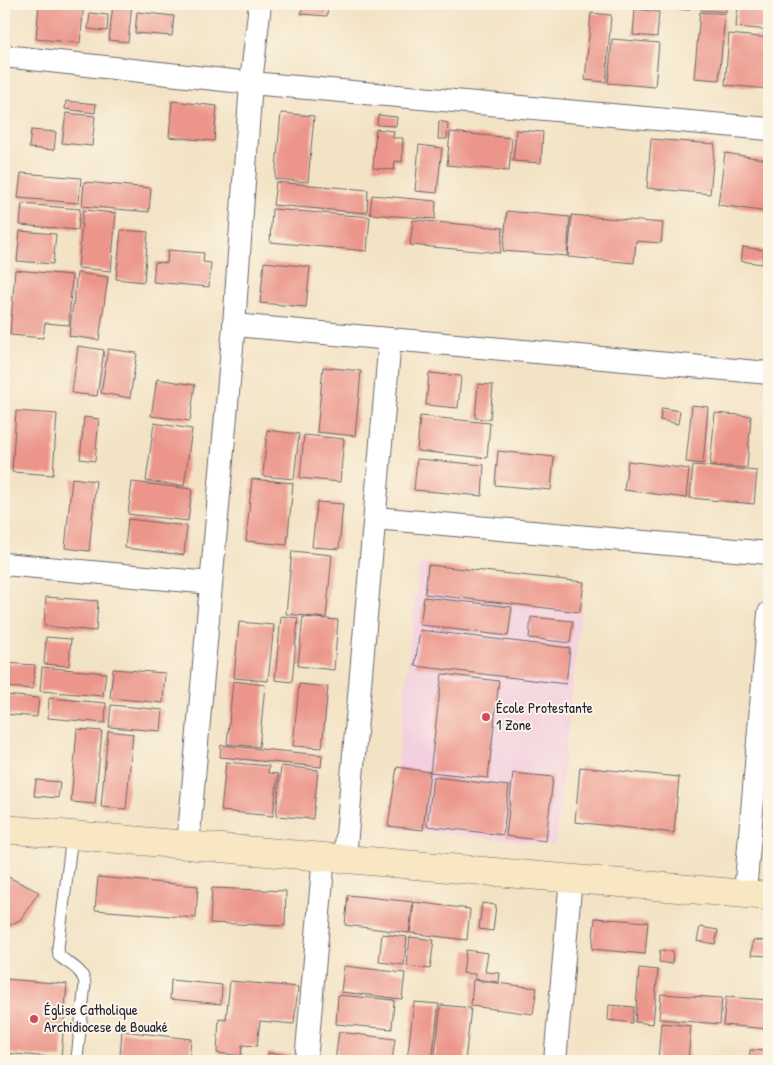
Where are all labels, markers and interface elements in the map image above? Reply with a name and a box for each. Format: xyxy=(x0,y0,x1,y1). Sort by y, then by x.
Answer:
place label: École Protestante 1 Zone xyxy=(496,697,593,735)
marker: École Protestante 1 Zone xyxy=(480,711,492,723)
place label: Église Catholique Archidiocese de Bouaké xyxy=(44,999,168,1037)
marker: Église Catholique Archidiocese de Bouaké xyxy=(28,1013,40,1025)

